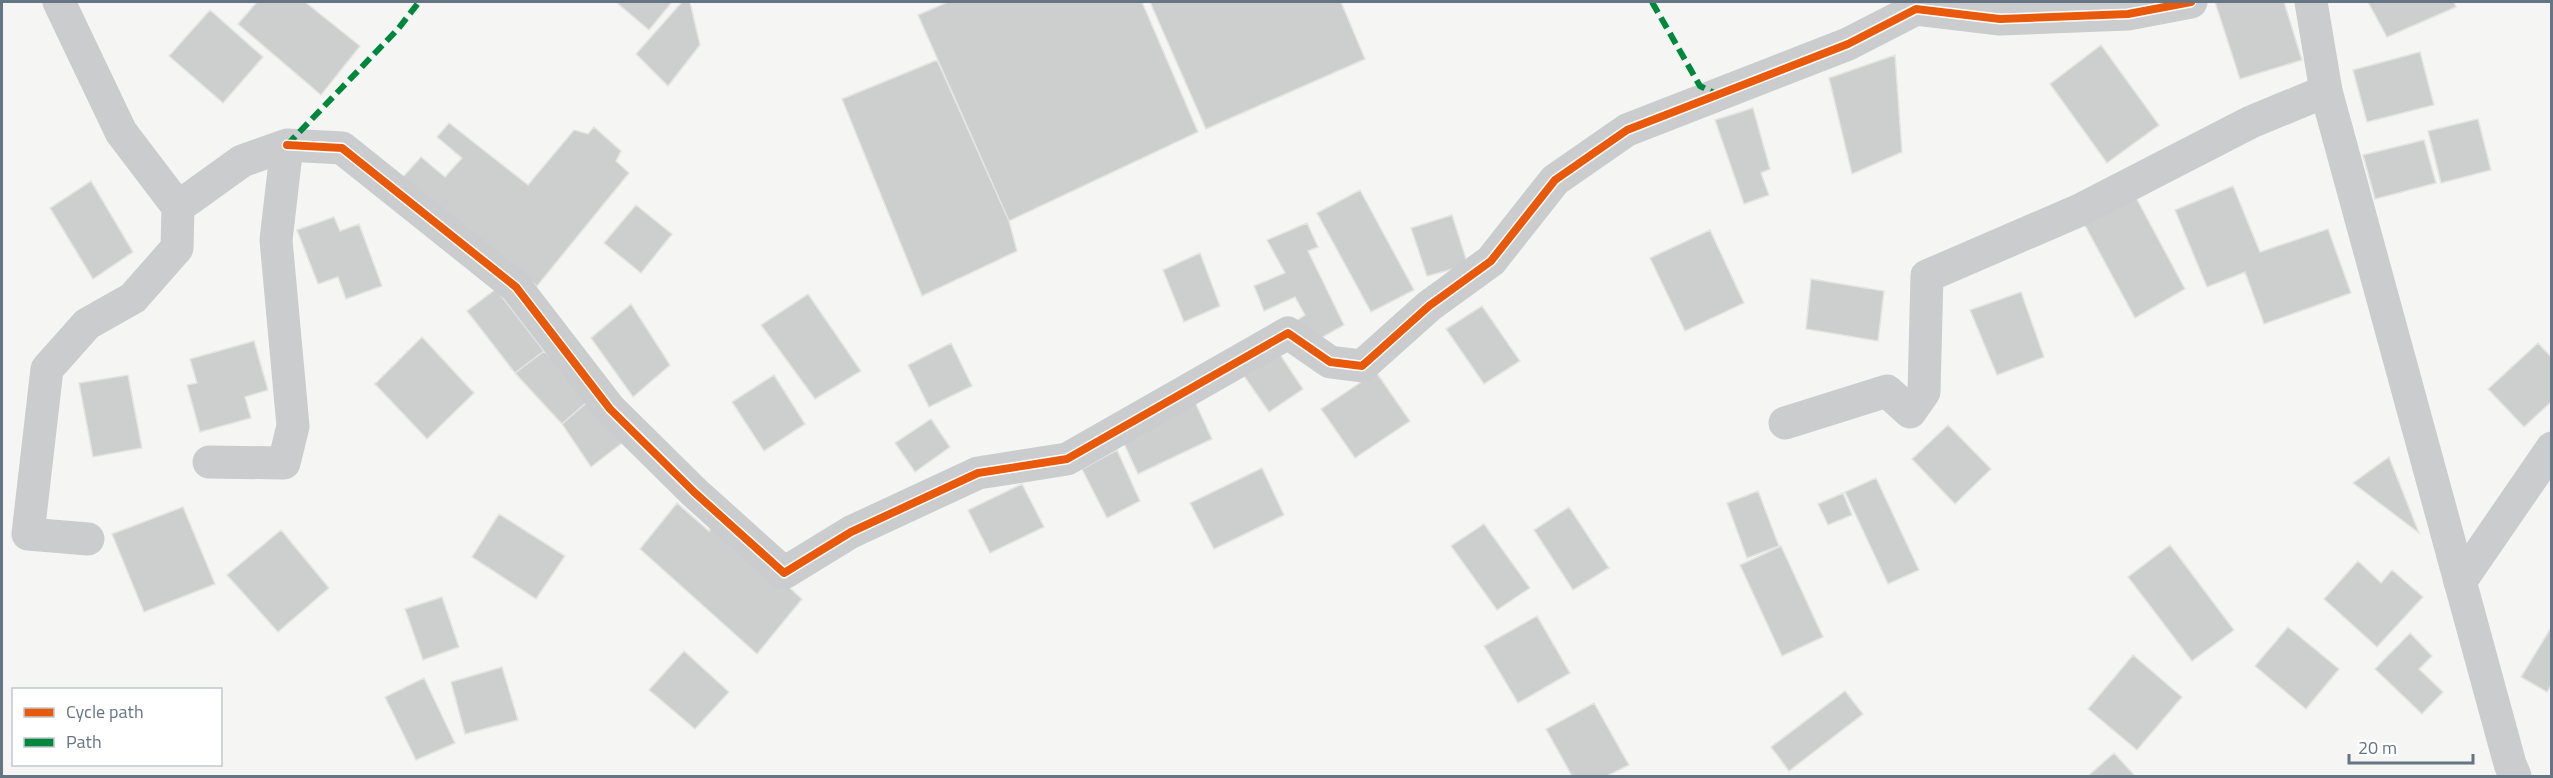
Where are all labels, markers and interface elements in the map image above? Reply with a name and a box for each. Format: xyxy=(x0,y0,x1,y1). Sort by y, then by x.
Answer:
legend xyxy=(12,688,222,766)
text: Cycle path xyxy=(66,698,144,725)
scale bar xyxy=(2349,727,2474,765)
text: Path xyxy=(66,728,102,755)
text: 20 m xyxy=(2358,734,2397,761)

